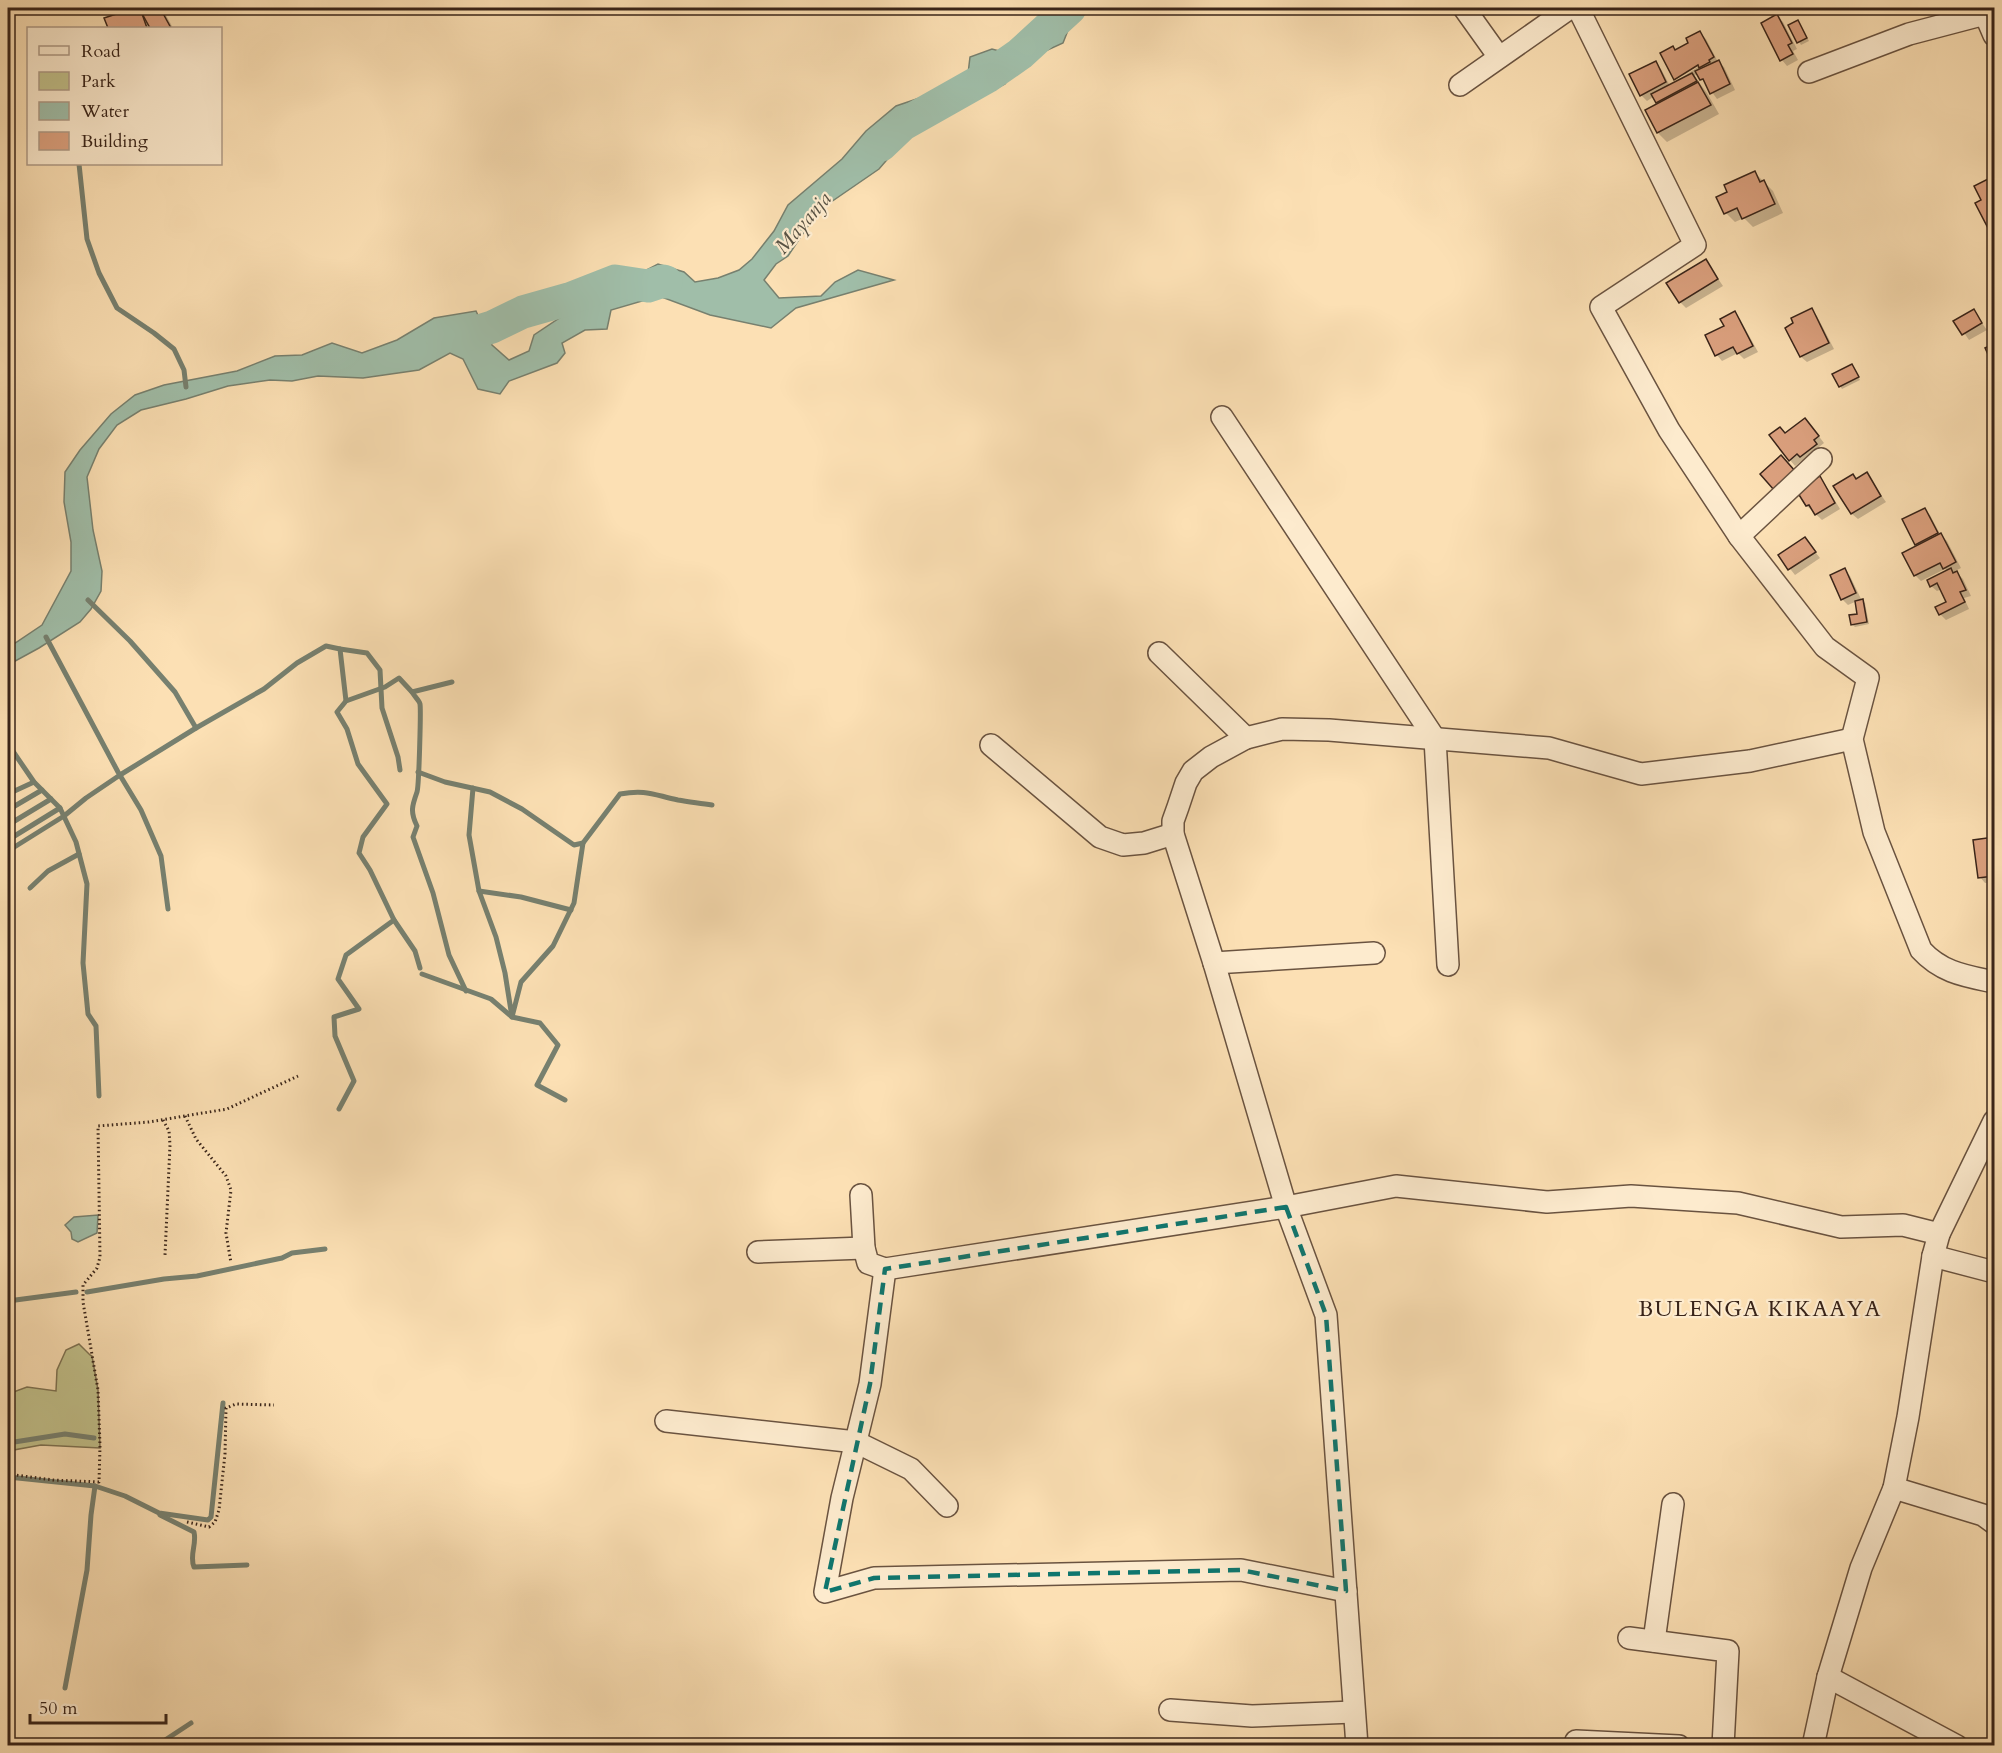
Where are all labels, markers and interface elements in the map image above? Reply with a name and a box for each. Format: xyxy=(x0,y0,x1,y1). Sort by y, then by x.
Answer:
legend xyxy=(27,27,222,165)
text: Road xyxy=(81,39,121,64)
text: Park xyxy=(81,69,116,94)
text: Water xyxy=(80,99,130,124)
text: Building xyxy=(81,129,149,154)
water label: Mayanja xyxy=(768,186,838,260)
district label: BULENGA KIKAAYA xyxy=(1638,1294,1882,1324)
scale bar xyxy=(30,1687,166,1725)
text: 50 m xyxy=(39,1696,78,1721)

